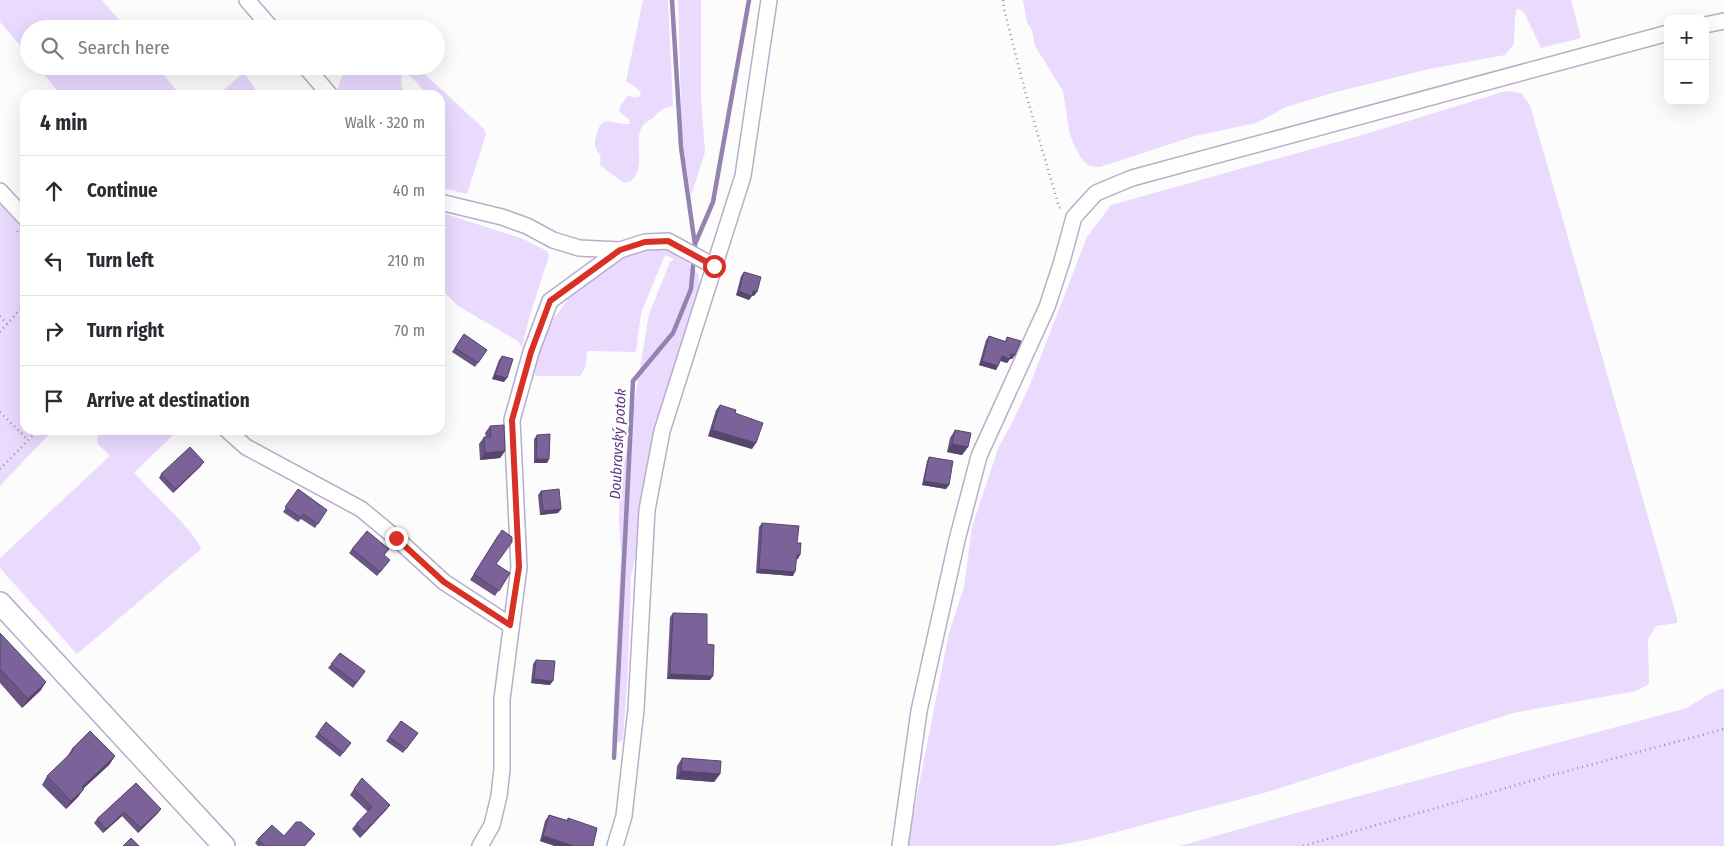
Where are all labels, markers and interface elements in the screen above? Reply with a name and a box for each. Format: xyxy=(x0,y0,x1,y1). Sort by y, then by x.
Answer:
map controls xyxy=(1664,15,1709,105)
button: + xyxy=(1664,15,1709,60)
search box xyxy=(20,20,445,75)
icon: search xyxy=(38,34,66,62)
text: Search here xyxy=(78,36,170,59)
button: − xyxy=(1664,60,1709,105)
text: 4 min xyxy=(40,110,88,136)
text: Walk · 320 m xyxy=(345,113,425,132)
icon: ahead xyxy=(40,177,68,205)
text: Continue xyxy=(87,179,158,202)
text: 40 m xyxy=(393,181,425,200)
icon: left xyxy=(40,247,68,275)
text: Turn left xyxy=(87,249,154,272)
text: 210 m xyxy=(388,251,425,270)
route start xyxy=(703,255,726,278)
icon: right xyxy=(40,317,68,345)
text: Turn right xyxy=(87,319,164,342)
text: 70 m xyxy=(394,321,425,340)
icon: arrive xyxy=(40,387,68,415)
water label: Doubravský potok xyxy=(606,388,630,500)
text: Arrive at destination xyxy=(87,389,250,412)
route end xyxy=(385,527,408,550)

